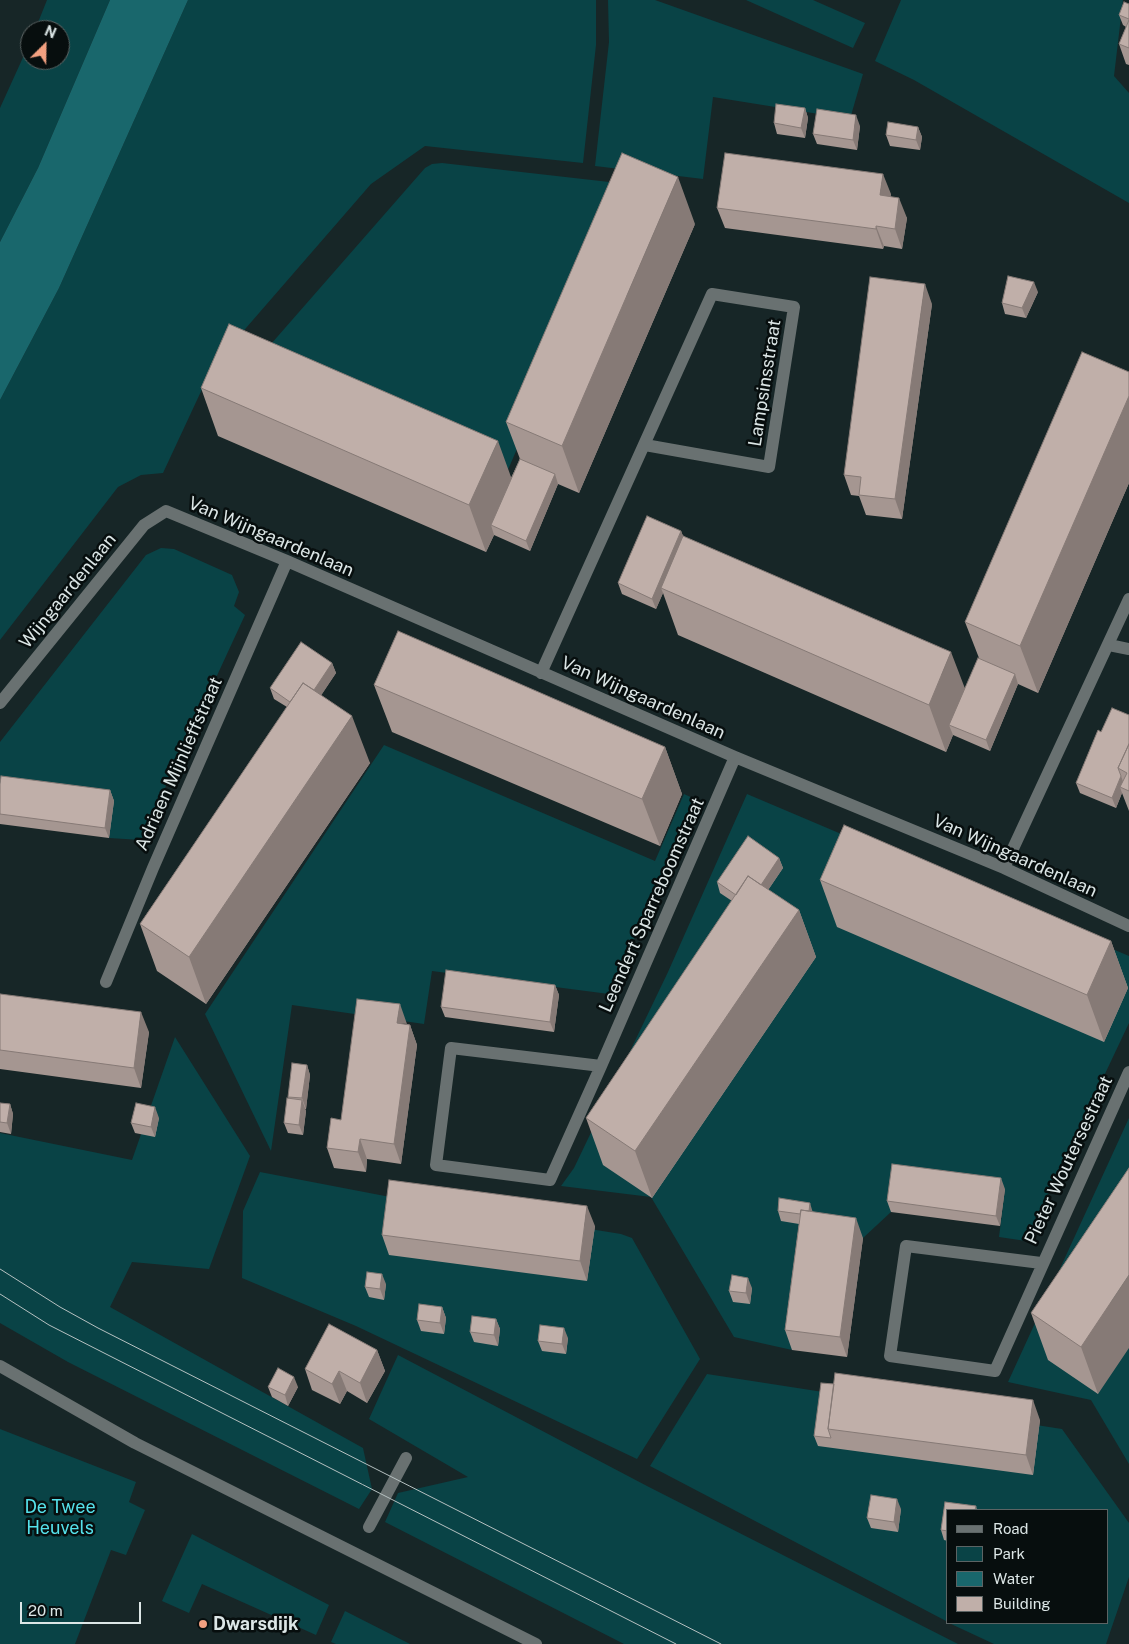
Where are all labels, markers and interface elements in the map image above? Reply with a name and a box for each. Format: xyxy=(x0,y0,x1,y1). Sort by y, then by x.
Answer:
north arrow xyxy=(20,20,70,70)
text: N xyxy=(42,23,59,42)
street label: Lampsinsstraat xyxy=(744,318,786,448)
street label: Van Wijngaardenlaan xyxy=(185,492,357,582)
street label: Wijngaardenlaan xyxy=(15,529,121,653)
street label: Van Wijngaardenlaan xyxy=(558,652,728,744)
street label: Adriaen Mijnlieffstraat xyxy=(131,674,227,854)
street label: Leendert Sparreboomstraat xyxy=(595,794,709,1016)
street label: Van Wijngaardenlaan xyxy=(930,810,1100,902)
street label: Pieter Woutersestraat xyxy=(1020,1072,1118,1248)
park label: De Twee Heuvels xyxy=(24,1496,96,1538)
legend xyxy=(946,1509,1109,1624)
text: Road xyxy=(993,1520,1029,1537)
text: Park xyxy=(993,1545,1025,1562)
text: Water xyxy=(993,1570,1035,1587)
scale bar xyxy=(22,1592,144,1624)
text: Building xyxy=(993,1595,1051,1612)
text: 20 m xyxy=(28,1602,63,1619)
place label: Dwarsdijk xyxy=(213,1613,298,1635)
marker: Dwarsdijk xyxy=(197,1618,209,1630)

